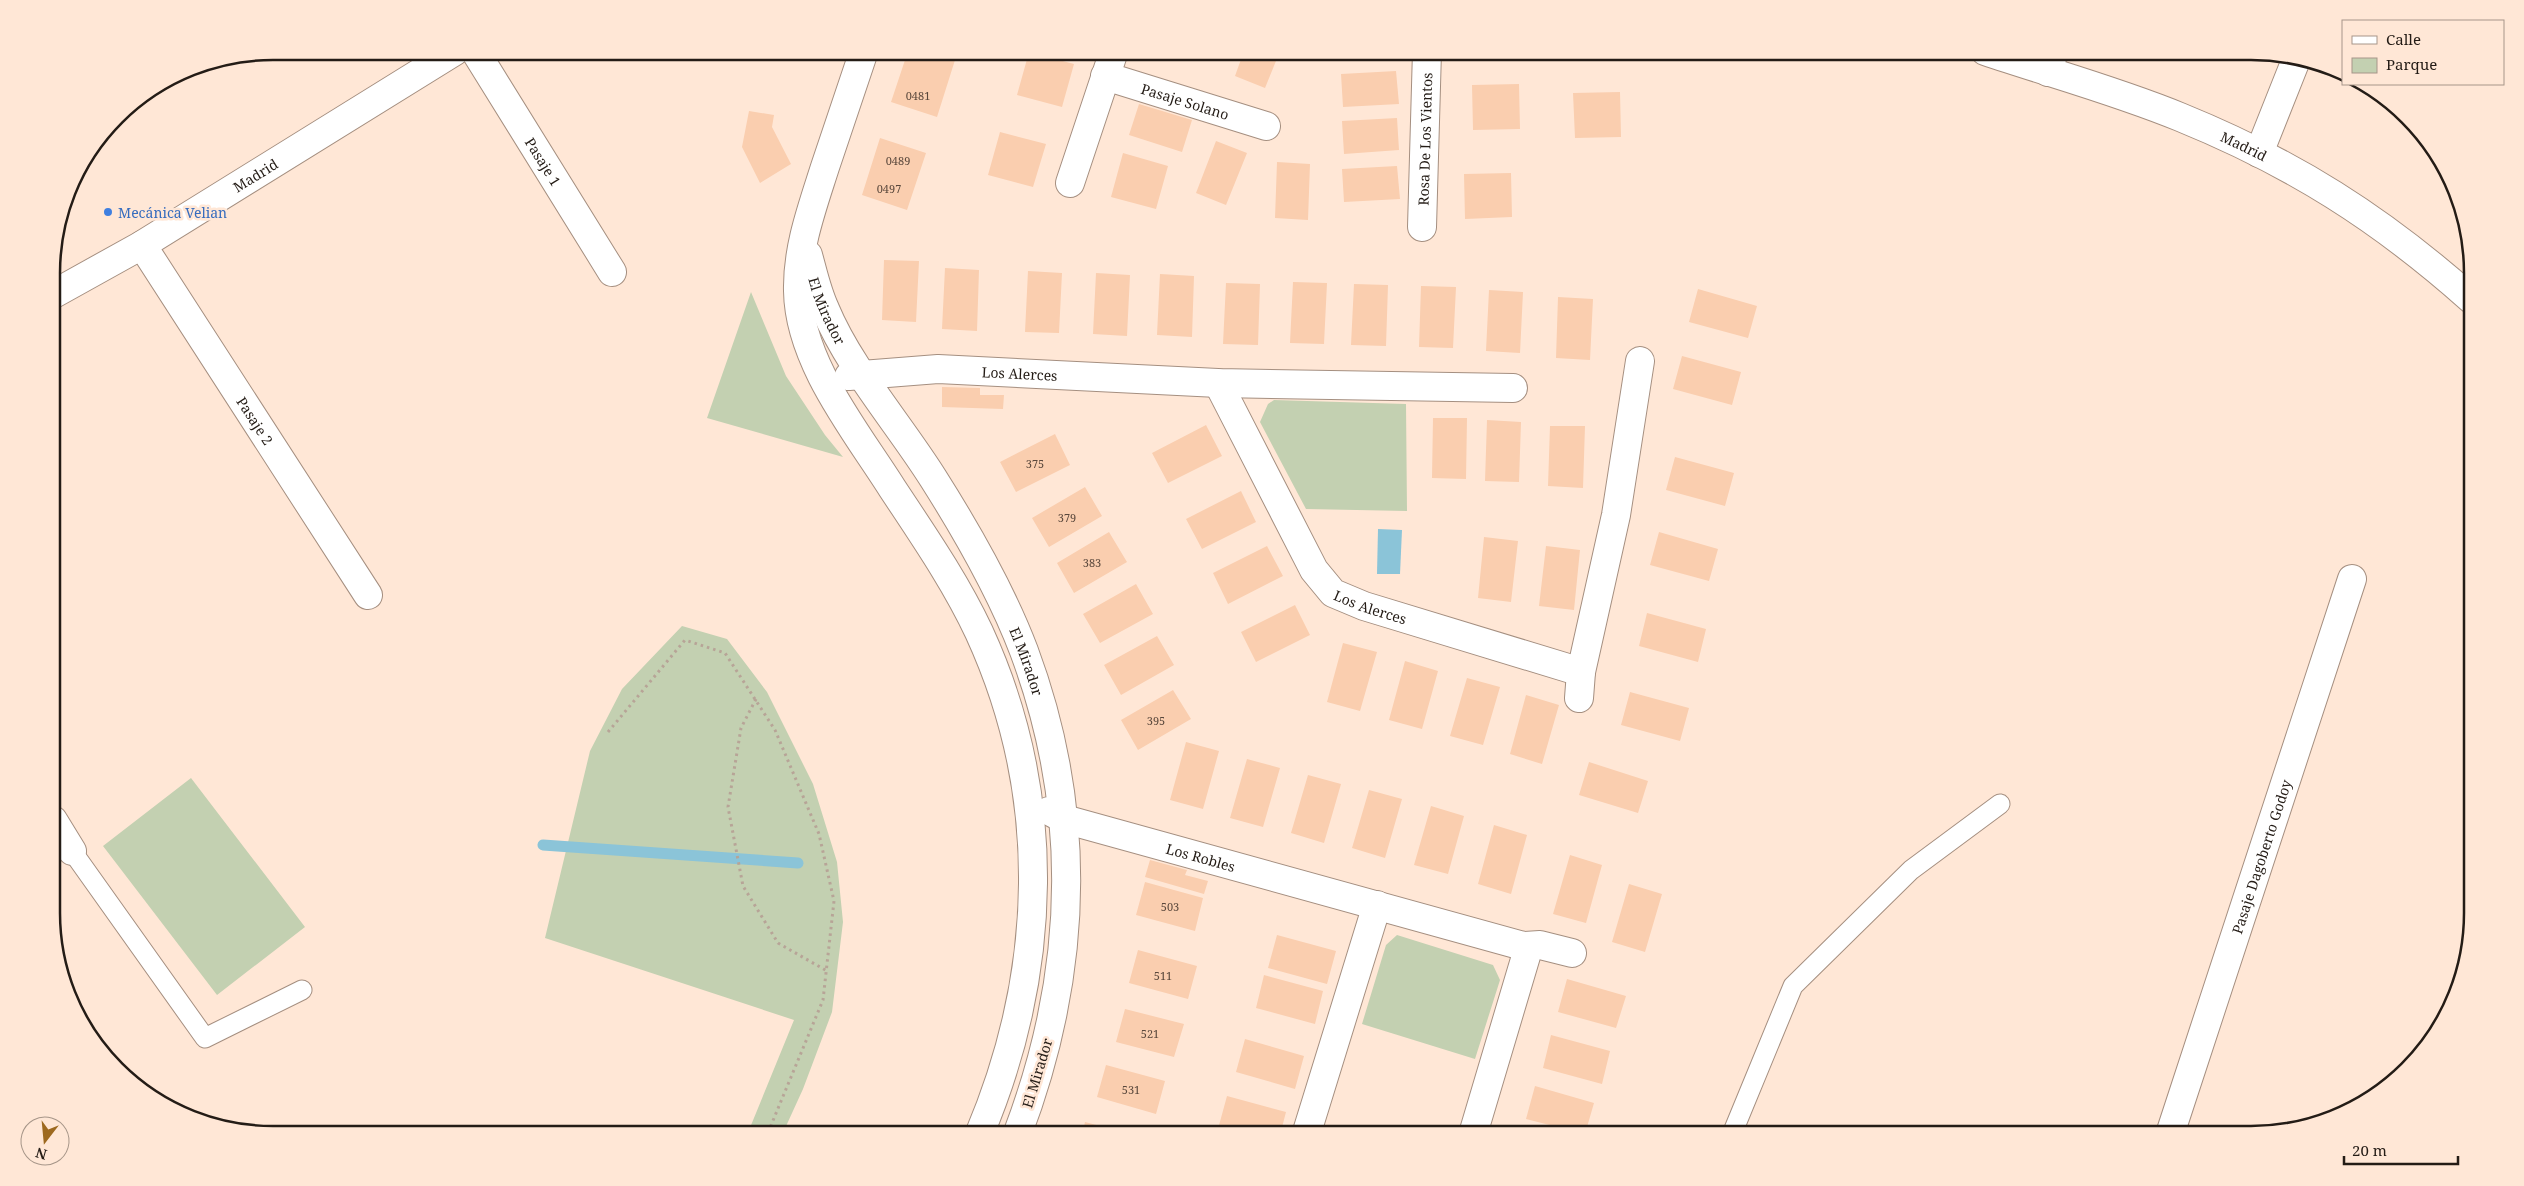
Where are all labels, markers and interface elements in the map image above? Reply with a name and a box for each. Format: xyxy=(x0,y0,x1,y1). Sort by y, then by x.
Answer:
legend xyxy=(2342,20,2504,85)
text: Calle xyxy=(2386,29,2421,49)
text: Parque xyxy=(2386,54,2437,74)
street label: Rosa De Los Vientos xyxy=(1413,72,1436,206)
street label: Pasaje Solano xyxy=(1139,78,1231,123)
house number: 0481 xyxy=(906,88,930,103)
street label: Madrid xyxy=(2218,126,2271,165)
street label: Pasaje 1 xyxy=(521,134,566,189)
house number: 0489 xyxy=(886,153,910,168)
street label: Madrid xyxy=(229,154,281,196)
house number: 0497 xyxy=(877,181,901,196)
place label: Mecánica Velian xyxy=(118,203,227,222)
marker: Mecánica Velian xyxy=(102,206,114,218)
street label: El Mirador xyxy=(805,275,850,348)
street label: Los Alerces xyxy=(981,362,1058,384)
street label: Pasaje 2 xyxy=(233,393,278,448)
house number: 375 xyxy=(1026,456,1044,471)
house number: 379 xyxy=(1058,510,1076,525)
house number: 383 xyxy=(1083,555,1101,570)
street label: Los Alerces xyxy=(1331,585,1409,628)
street label: El Mirador xyxy=(1006,624,1048,698)
house number: 395 xyxy=(1147,713,1165,728)
street label: Pasaje Dagoberto Godoy xyxy=(2227,777,2295,936)
street label: Los Robles xyxy=(1164,838,1238,875)
house number: 503 xyxy=(1161,899,1179,914)
house number: 511 xyxy=(1154,968,1172,983)
house number: 521 xyxy=(1141,1026,1159,1041)
street label: El Mirador xyxy=(1017,1036,1057,1110)
house number: 531 xyxy=(1122,1082,1140,1097)
north arrow xyxy=(20,1116,70,1166)
scale bar xyxy=(2344,1134,2458,1166)
text: 20 m xyxy=(2352,1140,2387,1160)
text: N xyxy=(33,1143,49,1165)

